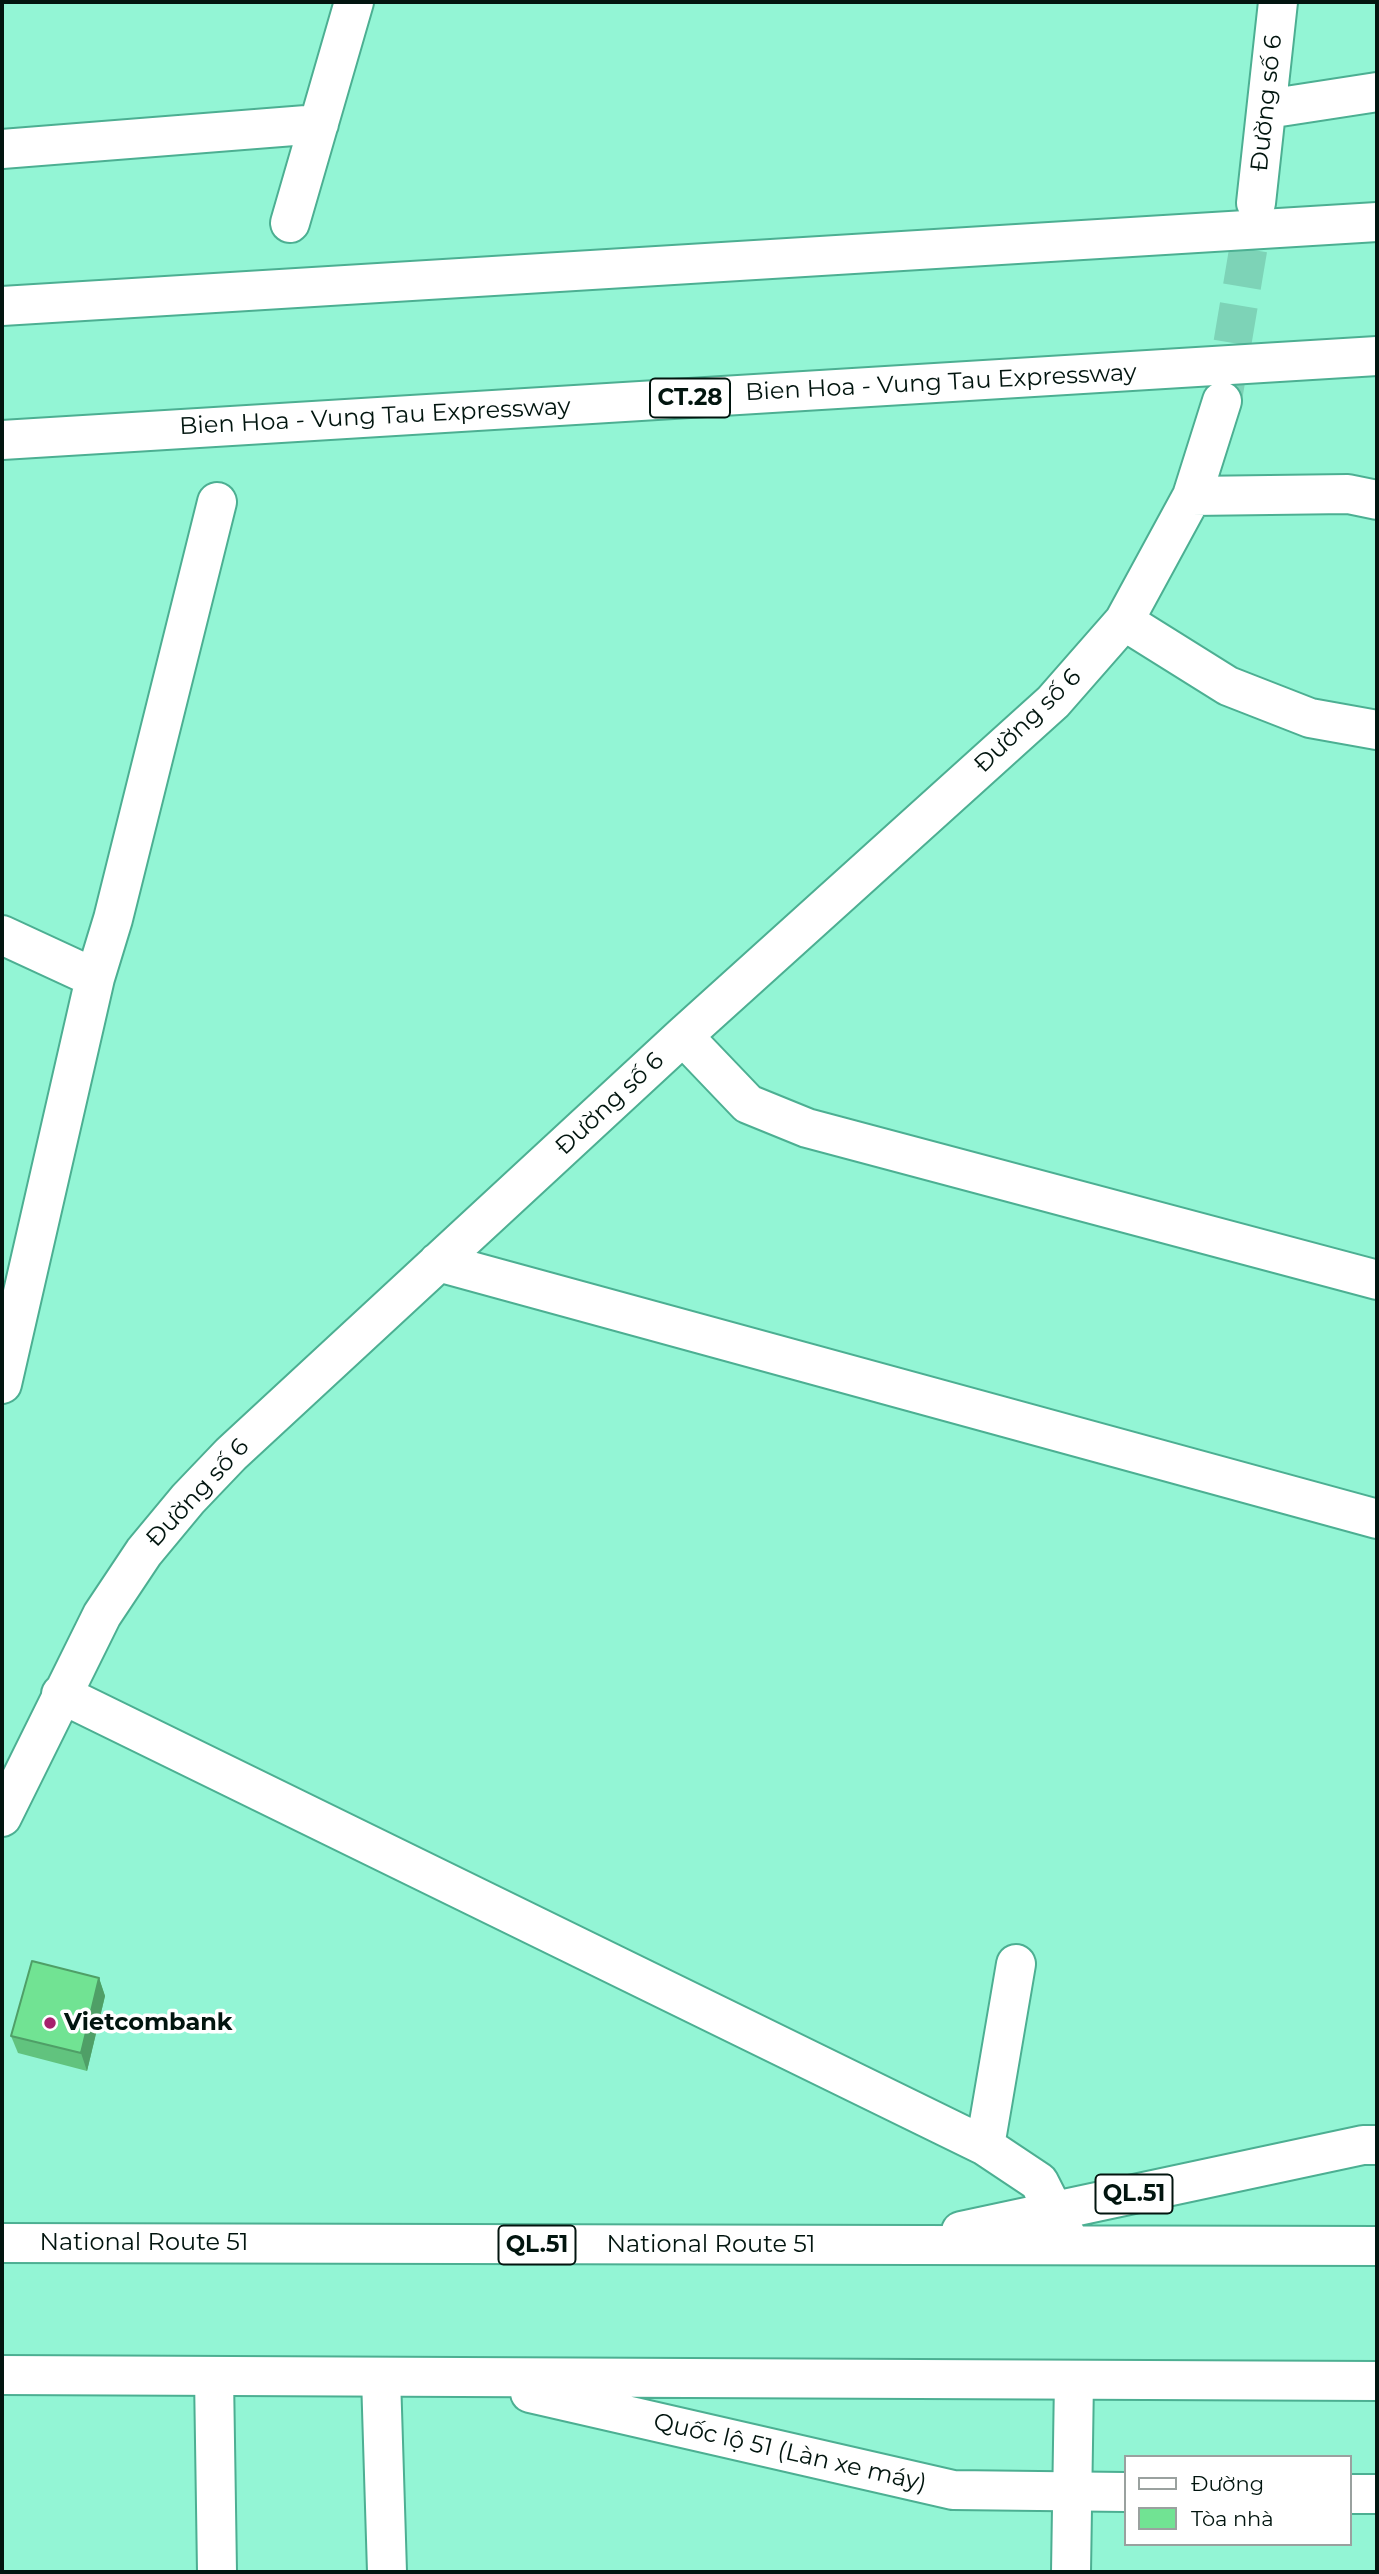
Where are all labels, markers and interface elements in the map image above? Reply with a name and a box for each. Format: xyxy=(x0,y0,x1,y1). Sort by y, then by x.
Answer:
street label: Đường số 6 xyxy=(1245,33,1289,173)
street label: Bien Hoa - Vung Tau Expressway xyxy=(745,358,1137,408)
road number: CT.28 xyxy=(650,378,730,418)
street label: Bien Hoa - Vung Tau Expressway xyxy=(179,392,571,442)
street label: Đường số 6 xyxy=(969,663,1087,779)
street label: Đường số 6 xyxy=(550,1047,670,1161)
street label: Đường số 6 xyxy=(141,1433,255,1553)
place label: Vietcombank xyxy=(64,2009,233,2037)
marker: Vietcombank xyxy=(42,2015,58,2031)
road number: QL.51 xyxy=(1096,2174,1172,2214)
road number: QL.51 xyxy=(498,2226,576,2264)
street label: National Route 51 xyxy=(40,2229,248,2257)
street label: National Route 51 xyxy=(607,2231,815,2259)
street label: Quốc lộ 51 (Làn xe máy) xyxy=(651,2408,929,2498)
legend xyxy=(1124,2455,1351,2546)
text: Đường xyxy=(1191,2471,1264,2496)
text: Tòa nhà xyxy=(1191,2506,1274,2531)

